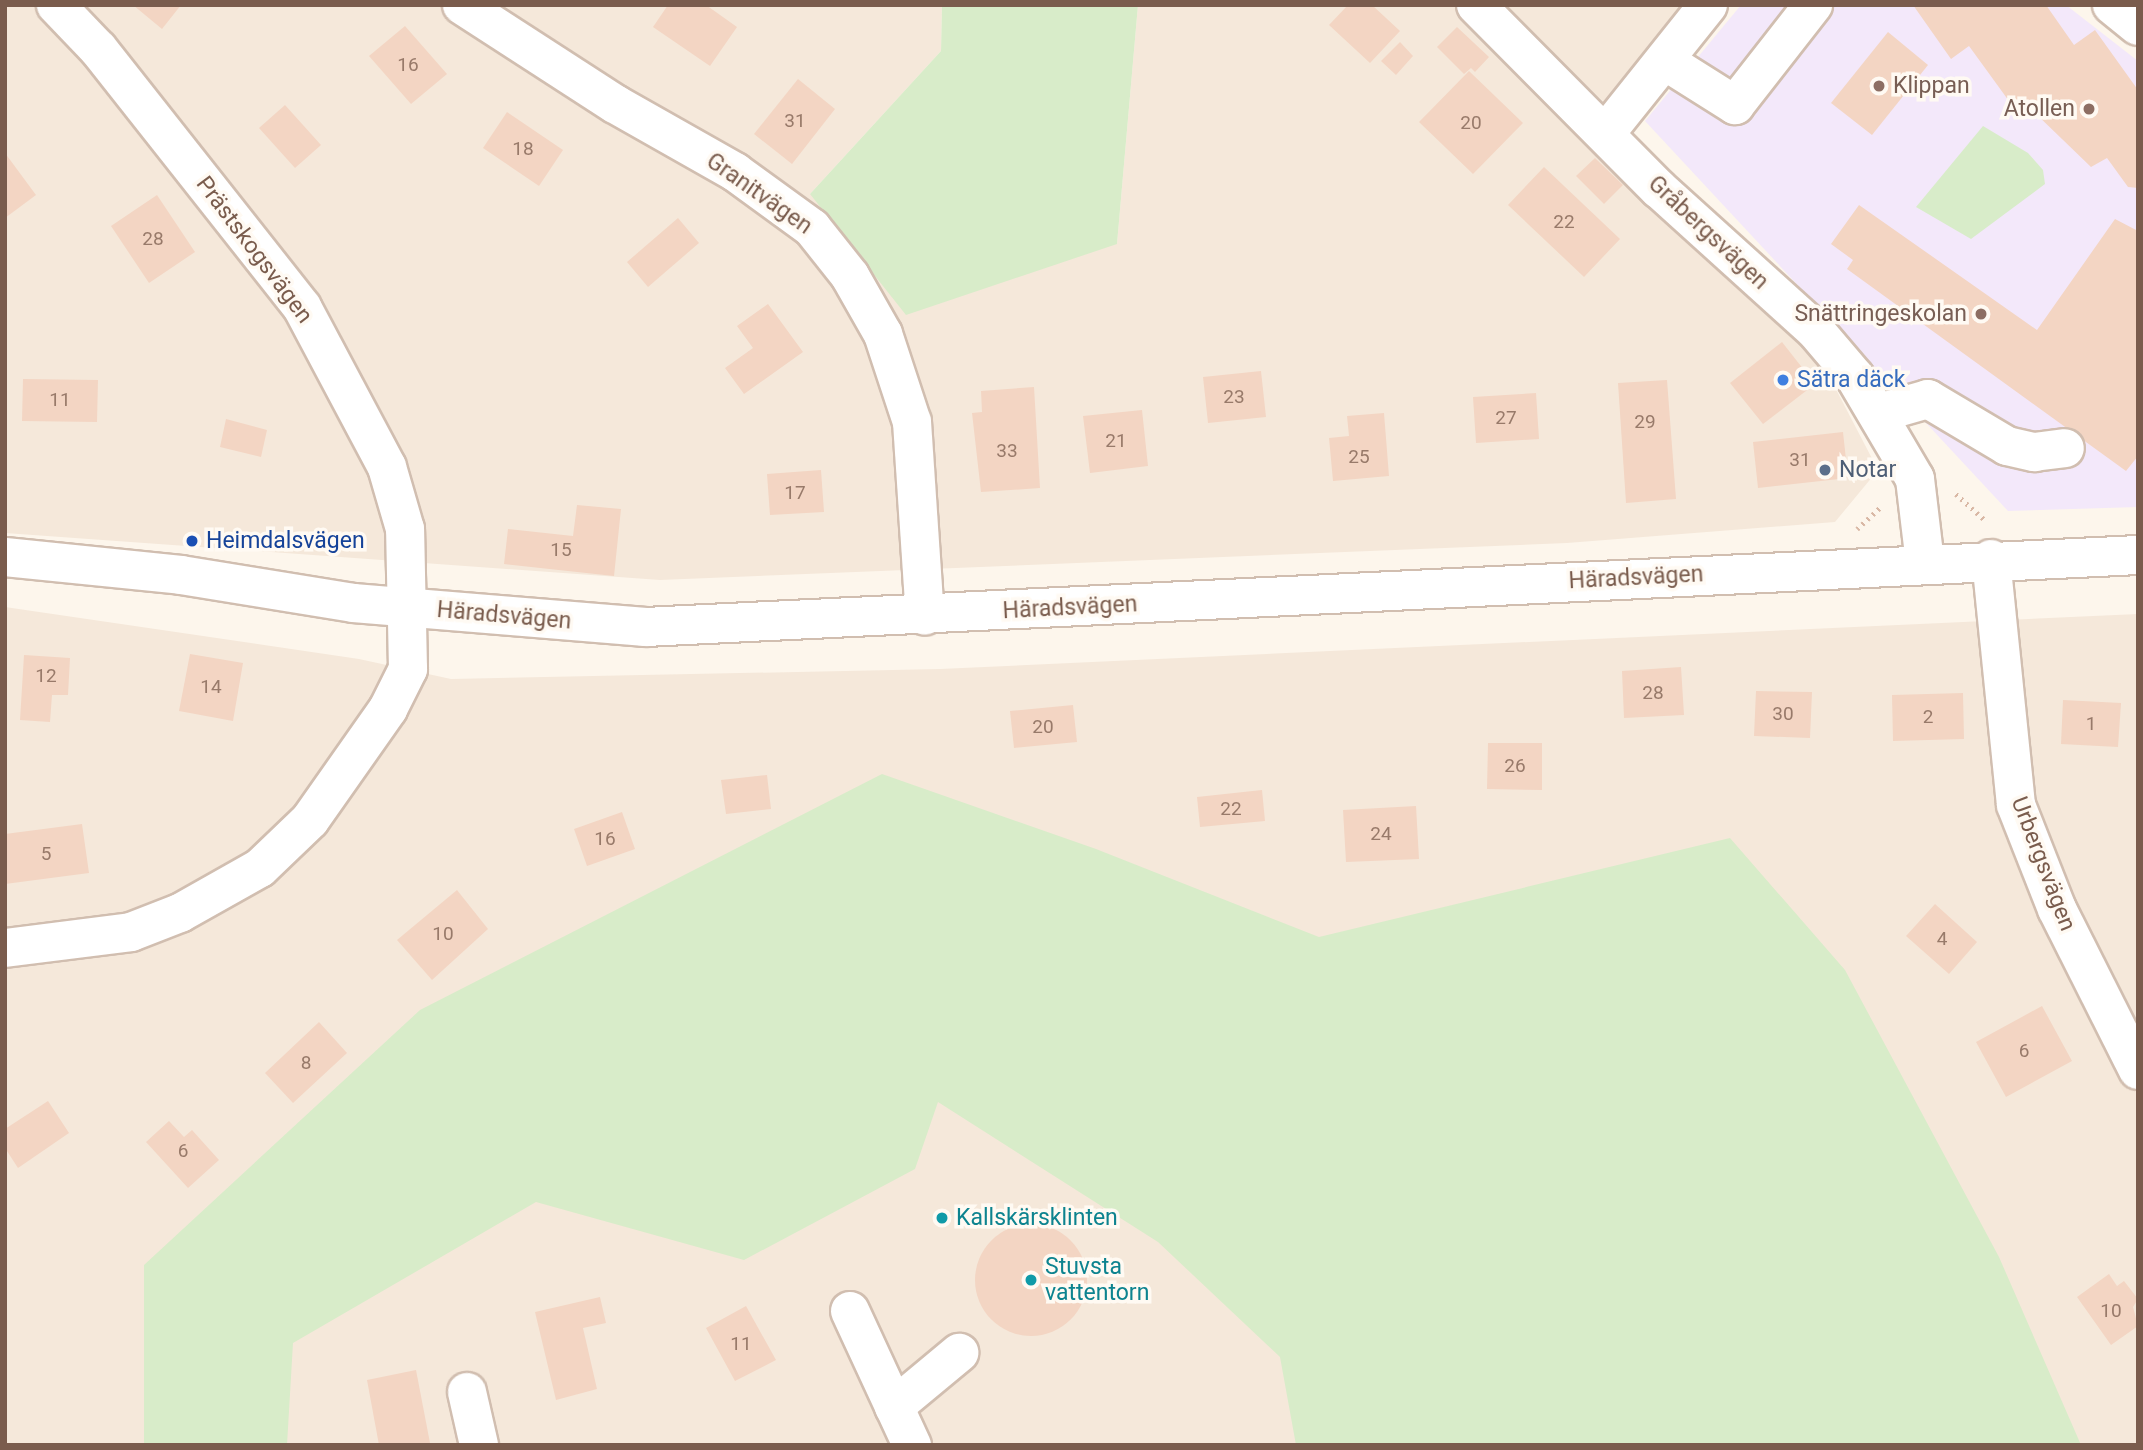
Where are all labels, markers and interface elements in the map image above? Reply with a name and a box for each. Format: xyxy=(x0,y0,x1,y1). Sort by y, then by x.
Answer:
house number: 16 xyxy=(397,54,419,76)
place label: Klippan xyxy=(1893,72,1970,100)
marker: Klippan xyxy=(1871,78,1887,94)
place label: Atollen xyxy=(2004,95,2075,123)
marker: Atollen xyxy=(2081,101,2097,117)
house number: 31 xyxy=(784,110,806,132)
house number: 20 xyxy=(1460,112,1482,134)
house number: 18 xyxy=(512,138,534,160)
street label: Granitvägen xyxy=(701,148,817,240)
street label: Gråbergsvägen xyxy=(1642,170,1774,296)
street label: Prästskogsvägen xyxy=(190,171,318,329)
house number: 22 xyxy=(1553,211,1575,233)
house number: 28 xyxy=(142,228,164,250)
place label: Snättringeskolan xyxy=(1794,300,1967,328)
marker: Snättringeskolan xyxy=(1973,306,1989,322)
place label: Sätra däck xyxy=(1797,366,1905,394)
marker: Sätra däck xyxy=(1775,372,1791,388)
house number: 23 xyxy=(1223,386,1245,408)
house number: 11 xyxy=(49,389,71,411)
house number: 27 xyxy=(1495,407,1517,429)
house number: 29 xyxy=(1634,411,1656,433)
house number: 21 xyxy=(1105,430,1127,452)
house number: 33 xyxy=(996,440,1018,462)
house number: 25 xyxy=(1348,446,1370,468)
house number: 31 xyxy=(1789,449,1811,471)
place label: Notar xyxy=(1839,456,1896,484)
marker: Notar xyxy=(1817,462,1833,478)
house number: 17 xyxy=(784,482,806,504)
place label: Heimdalsvägen xyxy=(206,527,365,555)
marker: Heimdalsvägen xyxy=(184,533,200,549)
house number: 15 xyxy=(550,539,572,561)
street label: Häradsvägen xyxy=(1568,561,1704,595)
street label: Häradsvägen xyxy=(1002,591,1138,625)
street label: Häradsvägen xyxy=(436,596,572,636)
house number: 12 xyxy=(35,665,57,687)
house number: 14 xyxy=(200,676,222,698)
house number: 28 xyxy=(1642,682,1664,704)
house number: 30 xyxy=(1772,703,1794,725)
house number: 2 xyxy=(1923,706,1933,728)
house number: 1 xyxy=(2086,713,2096,735)
house number: 20 xyxy=(1032,716,1054,738)
house number: 26 xyxy=(1504,755,1526,777)
street label: Urbergsvägen xyxy=(2005,793,2081,935)
house number: 22 xyxy=(1220,798,1242,820)
house number: 24 xyxy=(1370,823,1392,845)
house number: 16 xyxy=(594,828,616,850)
house number: 5 xyxy=(41,843,51,865)
house number: 10 xyxy=(432,923,454,945)
house number: 4 xyxy=(1937,928,1947,950)
house number: 6 xyxy=(2019,1040,2029,1062)
house number: 8 xyxy=(301,1052,311,1074)
house number: 6 xyxy=(178,1140,188,1162)
place label: Kallskärsklinten xyxy=(956,1204,1118,1232)
marker: Kallskärsklinten xyxy=(934,1210,950,1226)
place label: Stuvsta vattentorn xyxy=(1045,1253,1149,1307)
marker: Stuvsta vattentorn xyxy=(1023,1272,1039,1288)
house number: 10 xyxy=(2100,1300,2122,1322)
house number: 11 xyxy=(730,1333,752,1355)

